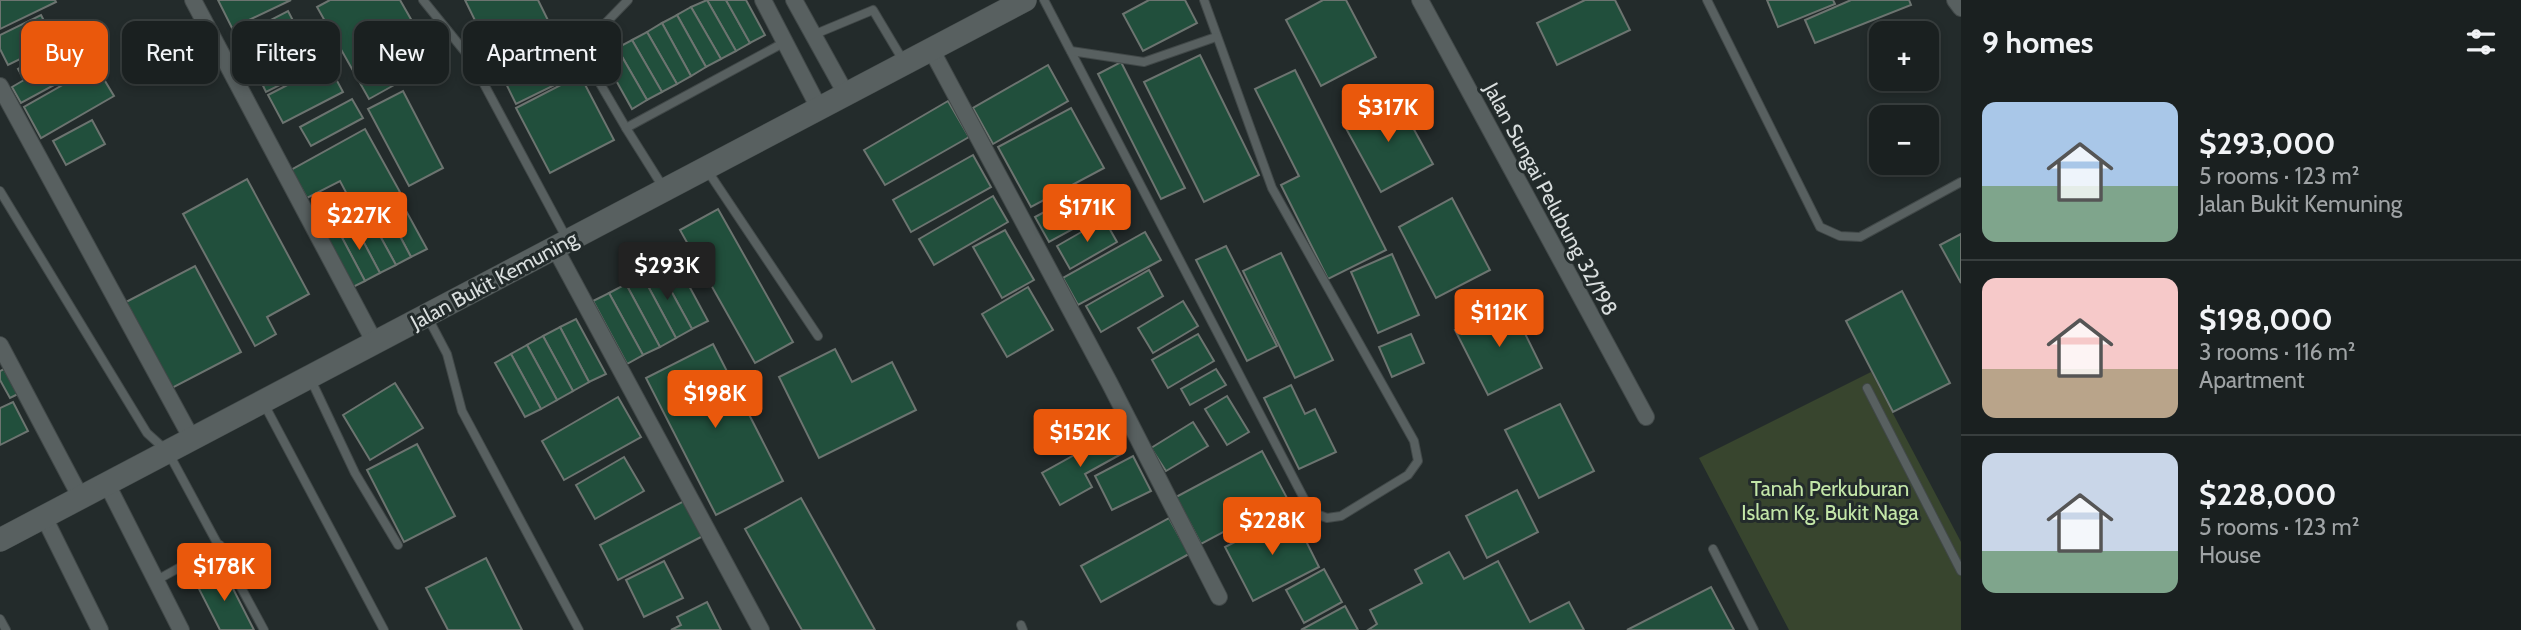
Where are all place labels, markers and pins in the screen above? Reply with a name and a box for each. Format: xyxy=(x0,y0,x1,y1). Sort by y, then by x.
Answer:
pin: $317K xyxy=(1339,85,1437,144)
pin: $171K xyxy=(1038,184,1136,244)
pin: $227K xyxy=(310,192,408,252)
pin: $293K xyxy=(618,243,716,302)
pin: $112K xyxy=(1450,290,1548,349)
pin: $198K xyxy=(666,370,764,430)
pin: $152K xyxy=(1031,410,1129,469)
pin: $228K xyxy=(1223,498,1321,557)
pin: $178K xyxy=(175,544,273,603)

